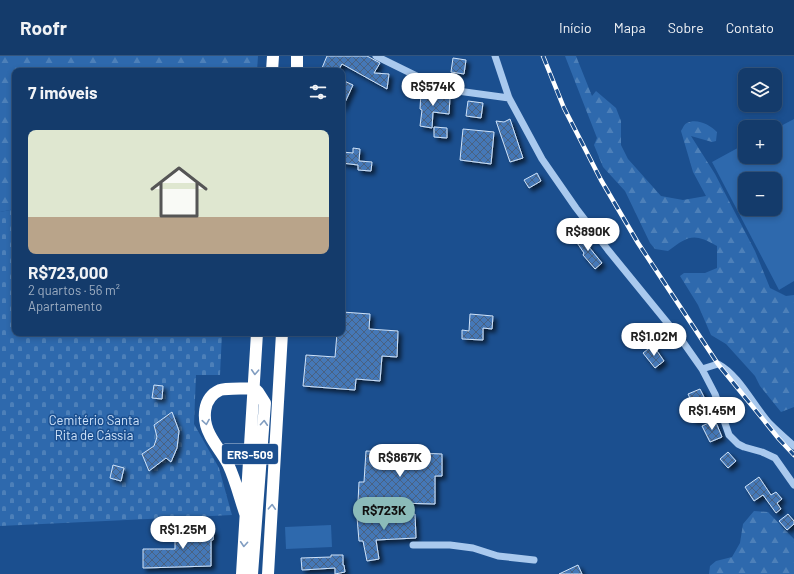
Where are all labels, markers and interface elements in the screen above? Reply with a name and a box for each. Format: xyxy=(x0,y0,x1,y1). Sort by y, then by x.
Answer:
text: Roofr xyxy=(20,16,67,39)
text: Início xyxy=(559,19,592,36)
text: Mapa xyxy=(614,19,646,36)
text: Sobre xyxy=(668,19,704,36)
text: Contato xyxy=(726,19,774,36)
map controls xyxy=(738,68,782,216)
button: layers xyxy=(738,68,782,112)
pin: R$574K xyxy=(400,73,466,107)
text: R$574K xyxy=(411,78,455,94)
icon: filters xyxy=(307,81,329,103)
text: 7 imóveis xyxy=(28,82,98,102)
button: + xyxy=(738,120,782,164)
icon: home xyxy=(143,156,215,228)
button: − xyxy=(738,172,782,216)
pin: R$890K xyxy=(555,218,621,252)
text: R$890K xyxy=(566,223,610,239)
text: R$723,000 xyxy=(28,262,108,282)
text: 2 quartos · 56 m² xyxy=(28,282,120,298)
text: Apartamento xyxy=(28,298,102,314)
pin: R$1.02M xyxy=(617,323,691,357)
text: R$1.02M xyxy=(630,328,678,344)
one-way arrow xyxy=(250,369,259,375)
pin: R$1.45M xyxy=(675,397,749,431)
text: R$1.45M xyxy=(688,402,736,418)
park label: Cemitério Santa Rita de Cássia xyxy=(49,412,139,443)
one-way arrow xyxy=(201,419,210,425)
one-way arrow xyxy=(259,420,268,426)
road number: ERS-509 xyxy=(222,444,278,464)
pin: R$867K xyxy=(367,444,433,478)
text: R$867K xyxy=(378,449,422,465)
pin: R$723K xyxy=(351,497,417,531)
text: R$723K xyxy=(362,502,406,518)
one-way arrow xyxy=(268,504,277,510)
pin: R$1.25M xyxy=(146,516,220,550)
text: R$1.25M xyxy=(159,521,207,537)
one-way arrow xyxy=(239,541,248,547)

